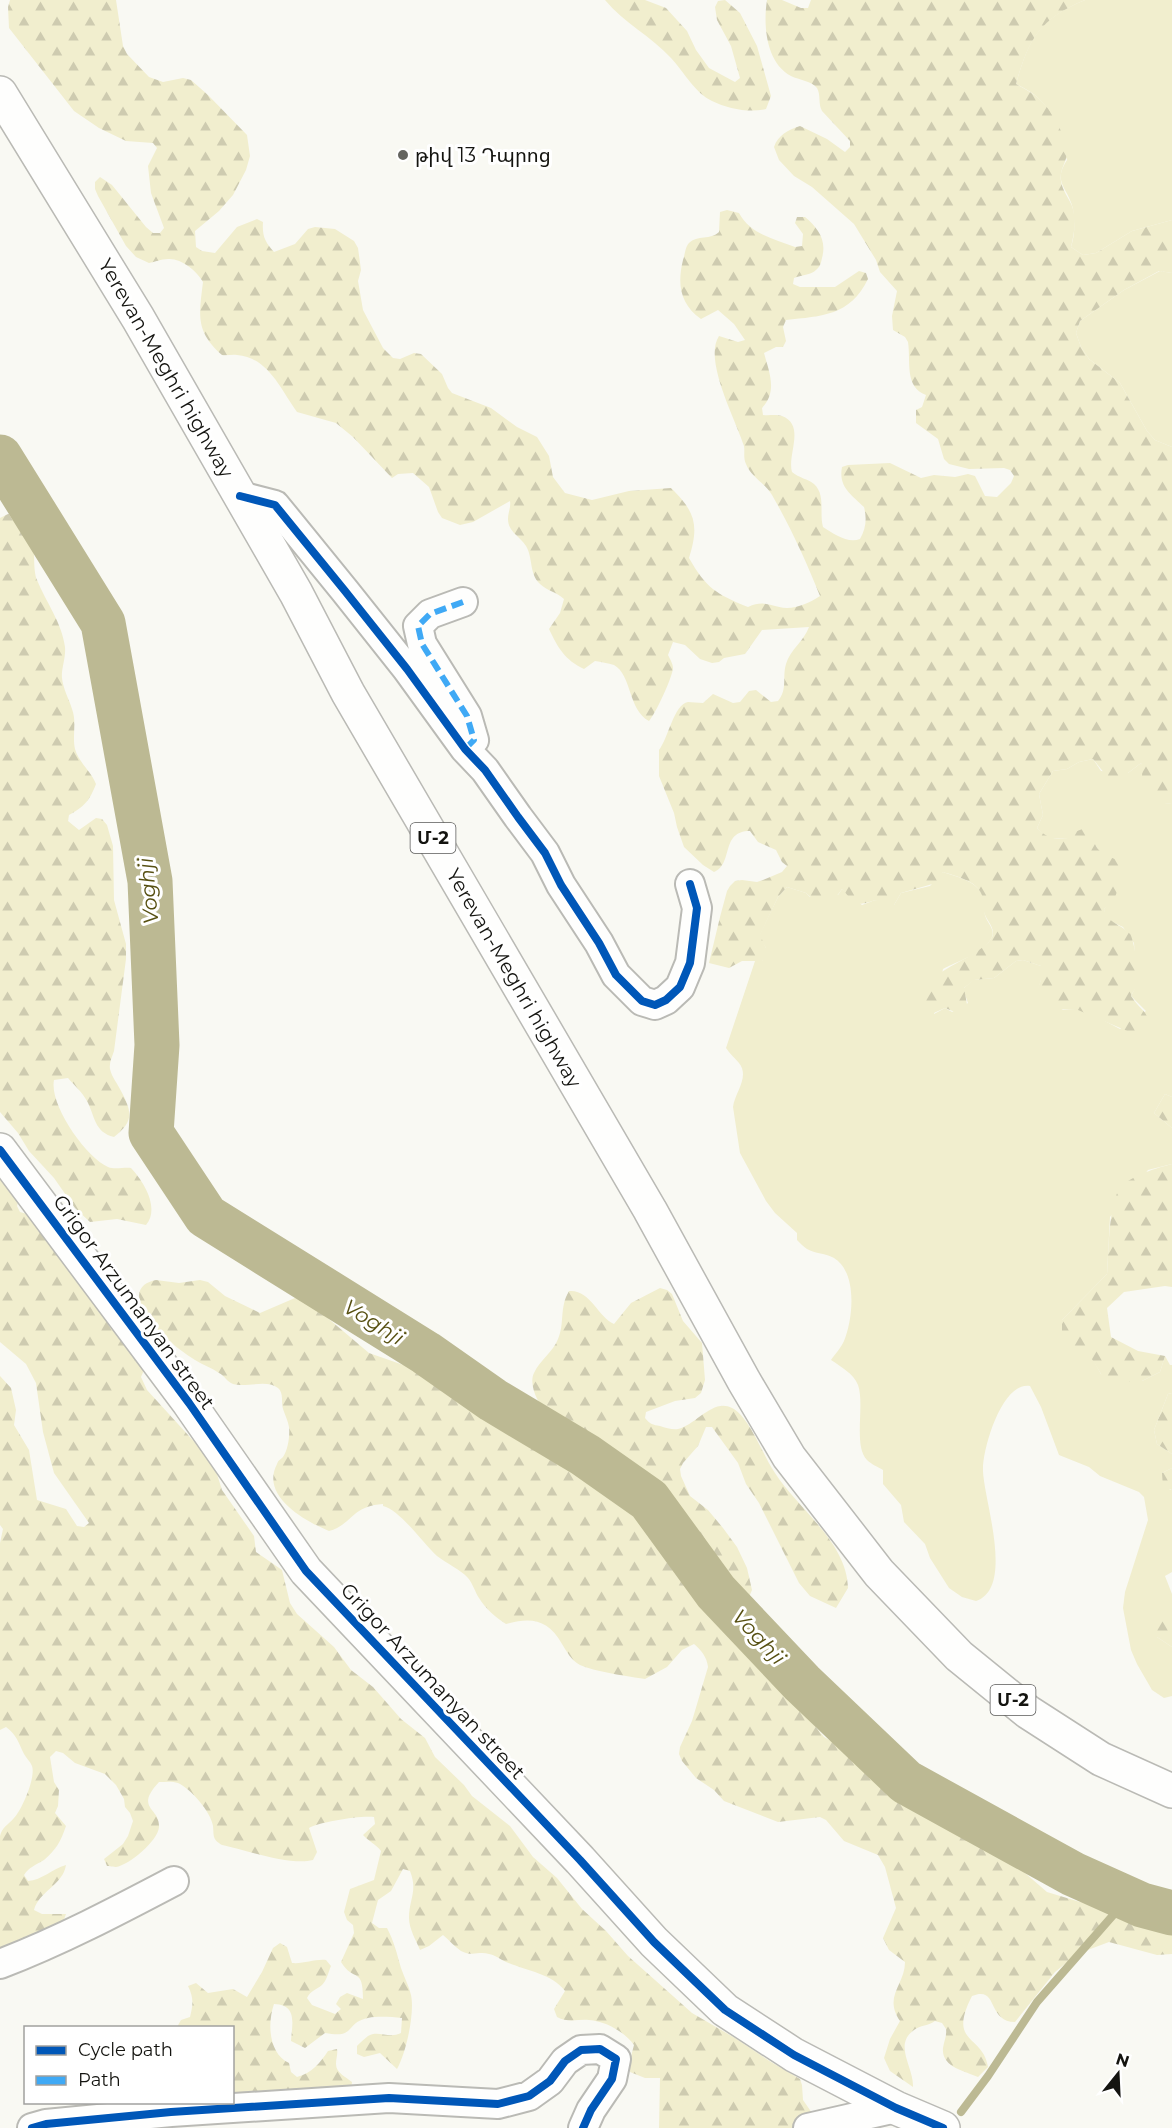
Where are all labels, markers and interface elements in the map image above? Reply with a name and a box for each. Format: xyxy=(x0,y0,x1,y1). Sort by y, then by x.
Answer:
place label: թիվ 13 Դպրոց xyxy=(415,143,551,167)
marker: թիվ 13 Դպրոց xyxy=(396,148,410,162)
street label: Yerevan-Meghri highway xyxy=(93,254,239,482)
road number: Մ-2 xyxy=(410,823,456,853)
water label: Voghji xyxy=(133,856,163,925)
street label: Yerevan-Meghri highway xyxy=(441,864,587,1092)
street label: Grigor Arzumanyan street xyxy=(48,1190,220,1414)
water label: Voghji xyxy=(339,1294,409,1350)
street label: Grigor Arzumanyan street xyxy=(336,1578,530,1784)
water label: Voghji xyxy=(727,1604,791,1670)
road number: Մ-2 xyxy=(990,1685,1036,1715)
legend xyxy=(24,2026,234,2104)
text: Cycle path xyxy=(78,2039,173,2061)
north arrow xyxy=(1088,2044,1148,2104)
text: N xyxy=(1113,2049,1132,2071)
text: Path xyxy=(78,2069,121,2091)

